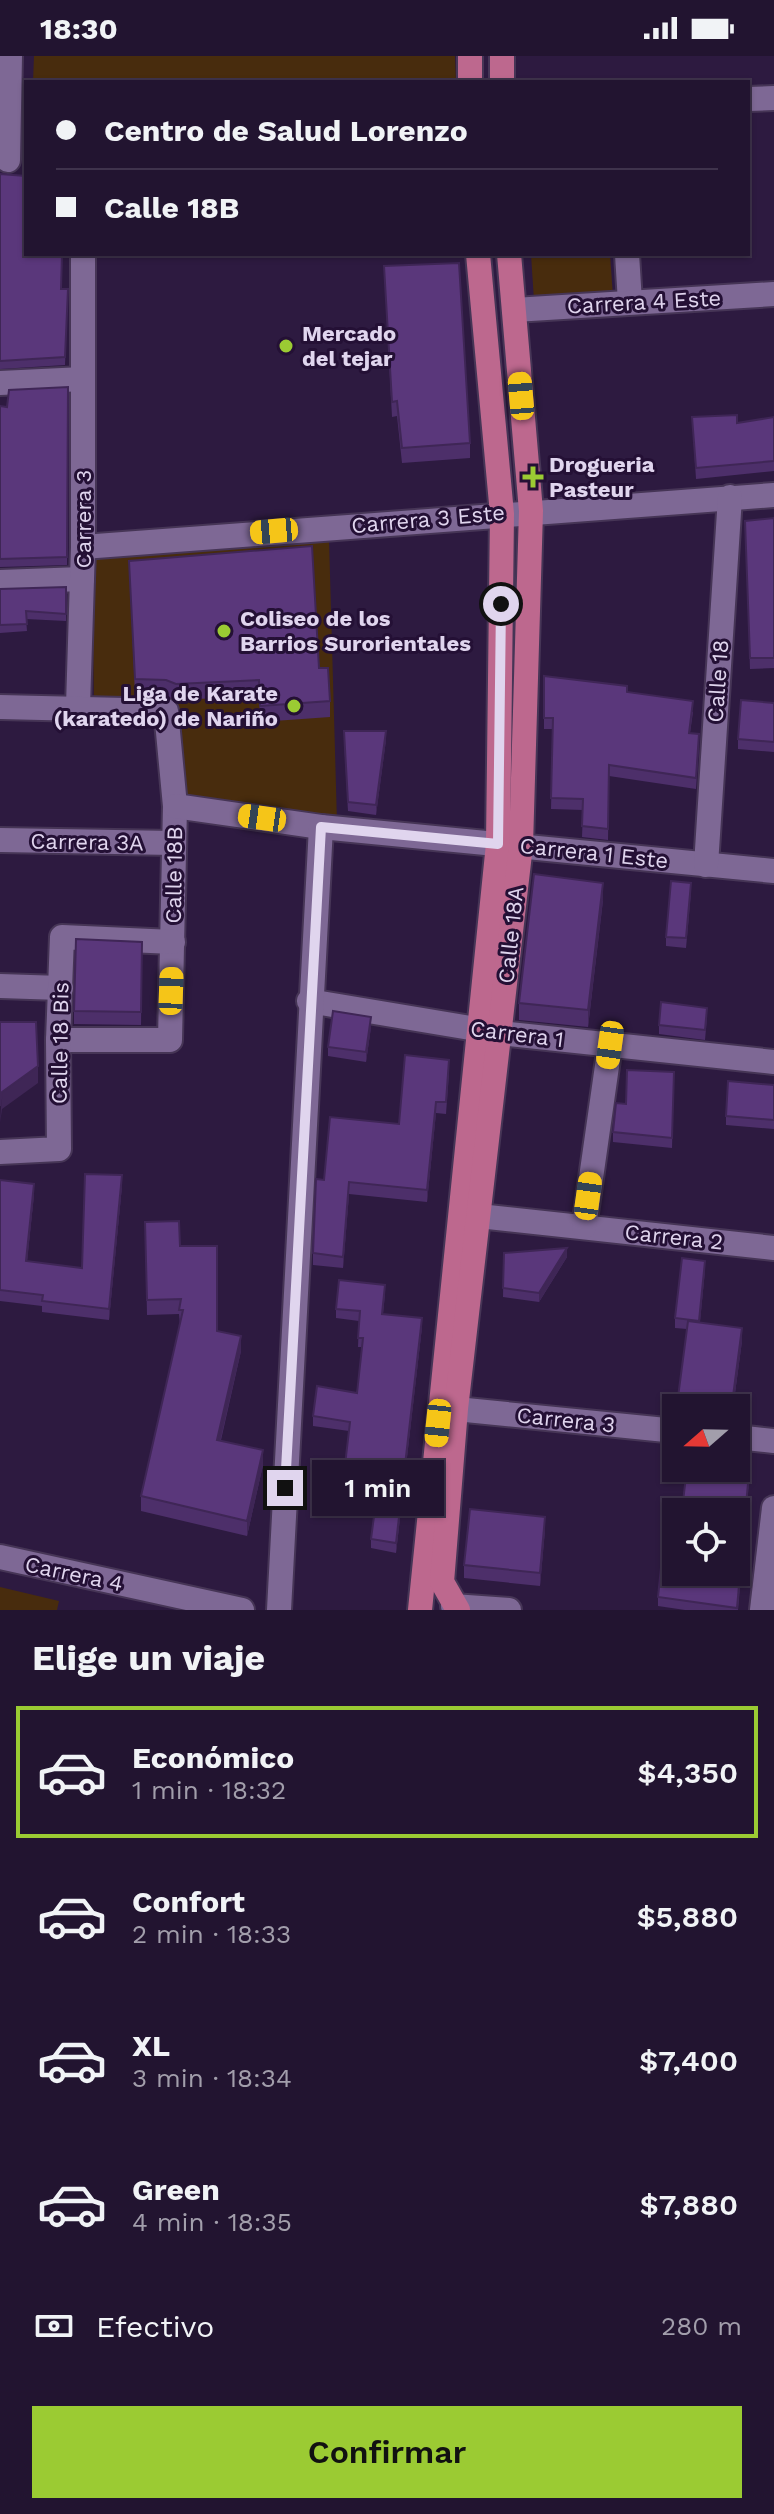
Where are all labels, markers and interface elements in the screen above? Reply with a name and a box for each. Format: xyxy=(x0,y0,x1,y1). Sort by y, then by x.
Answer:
text: 18:30 xyxy=(40,11,118,46)
text: Centro de Salud Lorenzo xyxy=(104,113,468,148)
text: Calle 18B xyxy=(104,190,239,225)
street label: Carrera 4 Este xyxy=(566,285,722,319)
place label: Mercado del tejar xyxy=(302,321,396,371)
marker: Mercado del tejar xyxy=(277,337,295,355)
car xyxy=(507,371,535,421)
place label: Drogueria Pasteur xyxy=(549,452,655,502)
marker: Drogueria Pasteur xyxy=(524,468,542,486)
street label: Carrera 3 xyxy=(71,470,96,568)
street label: Carrera 3 Este xyxy=(350,500,506,538)
car xyxy=(249,517,299,545)
route start xyxy=(483,586,519,622)
place label: Coliseo de los Barrios Surorientales xyxy=(240,606,471,656)
marker: Coliseo de los Barrios Surorientales xyxy=(215,622,233,640)
street label: Calle 18 xyxy=(703,639,733,723)
place label: Liga de Karate (karatedo) de Nariño xyxy=(54,681,278,731)
marker: Liga de Karate (karatedo) de Nariño xyxy=(285,697,303,715)
car xyxy=(237,803,287,833)
street label: Calle 18B xyxy=(161,826,187,924)
street label: Carrera 3A xyxy=(30,829,144,855)
street label: Carrera 1 Este xyxy=(519,833,669,873)
street label: Calle 18A xyxy=(493,885,529,985)
car xyxy=(158,967,184,1015)
street label: Calle 18 Bis xyxy=(46,982,74,1104)
street label: Carrera 1 xyxy=(469,1016,565,1052)
car xyxy=(595,1020,625,1070)
car xyxy=(573,1171,603,1221)
street label: Carrera 2 xyxy=(624,1219,724,1255)
north arrow xyxy=(662,1394,750,1482)
map controls xyxy=(662,1394,750,1586)
car xyxy=(424,1398,452,1448)
street label: Carrera 3 xyxy=(516,1402,616,1438)
callout: 1 min xyxy=(313,1460,445,1516)
route end xyxy=(267,1470,303,1506)
text: 1 min xyxy=(345,1473,411,1503)
button: locate xyxy=(662,1498,750,1586)
street label: Carrera 4 xyxy=(23,1551,125,1597)
text: Elige un viaje xyxy=(32,1637,265,1679)
icon: car xyxy=(36,1736,108,1808)
text: Económico xyxy=(132,1740,294,1775)
text: $4,350 xyxy=(638,1755,738,1790)
text: 1 min · 18:32 xyxy=(132,1775,286,1805)
icon: car xyxy=(36,1880,108,1952)
text: Confort xyxy=(132,1884,245,1919)
text: $5,880 xyxy=(637,1899,738,1934)
text: 2 min · 18:33 xyxy=(132,1919,291,1949)
icon: car xyxy=(36,2024,108,2096)
text: XL xyxy=(132,2028,170,2063)
text: $7,400 xyxy=(639,2043,738,2078)
text: 3 min · 18:34 xyxy=(132,2063,292,2093)
icon: car xyxy=(36,2168,108,2240)
text: Green xyxy=(132,2172,220,2207)
text: $7,880 xyxy=(640,2187,738,2222)
text: 4 min · 18:35 xyxy=(132,2207,292,2237)
icon: cash xyxy=(32,2304,76,2348)
text: Efectivo xyxy=(96,2309,214,2344)
text: 280 m xyxy=(661,2311,742,2341)
button: Confirmar xyxy=(32,2406,742,2498)

